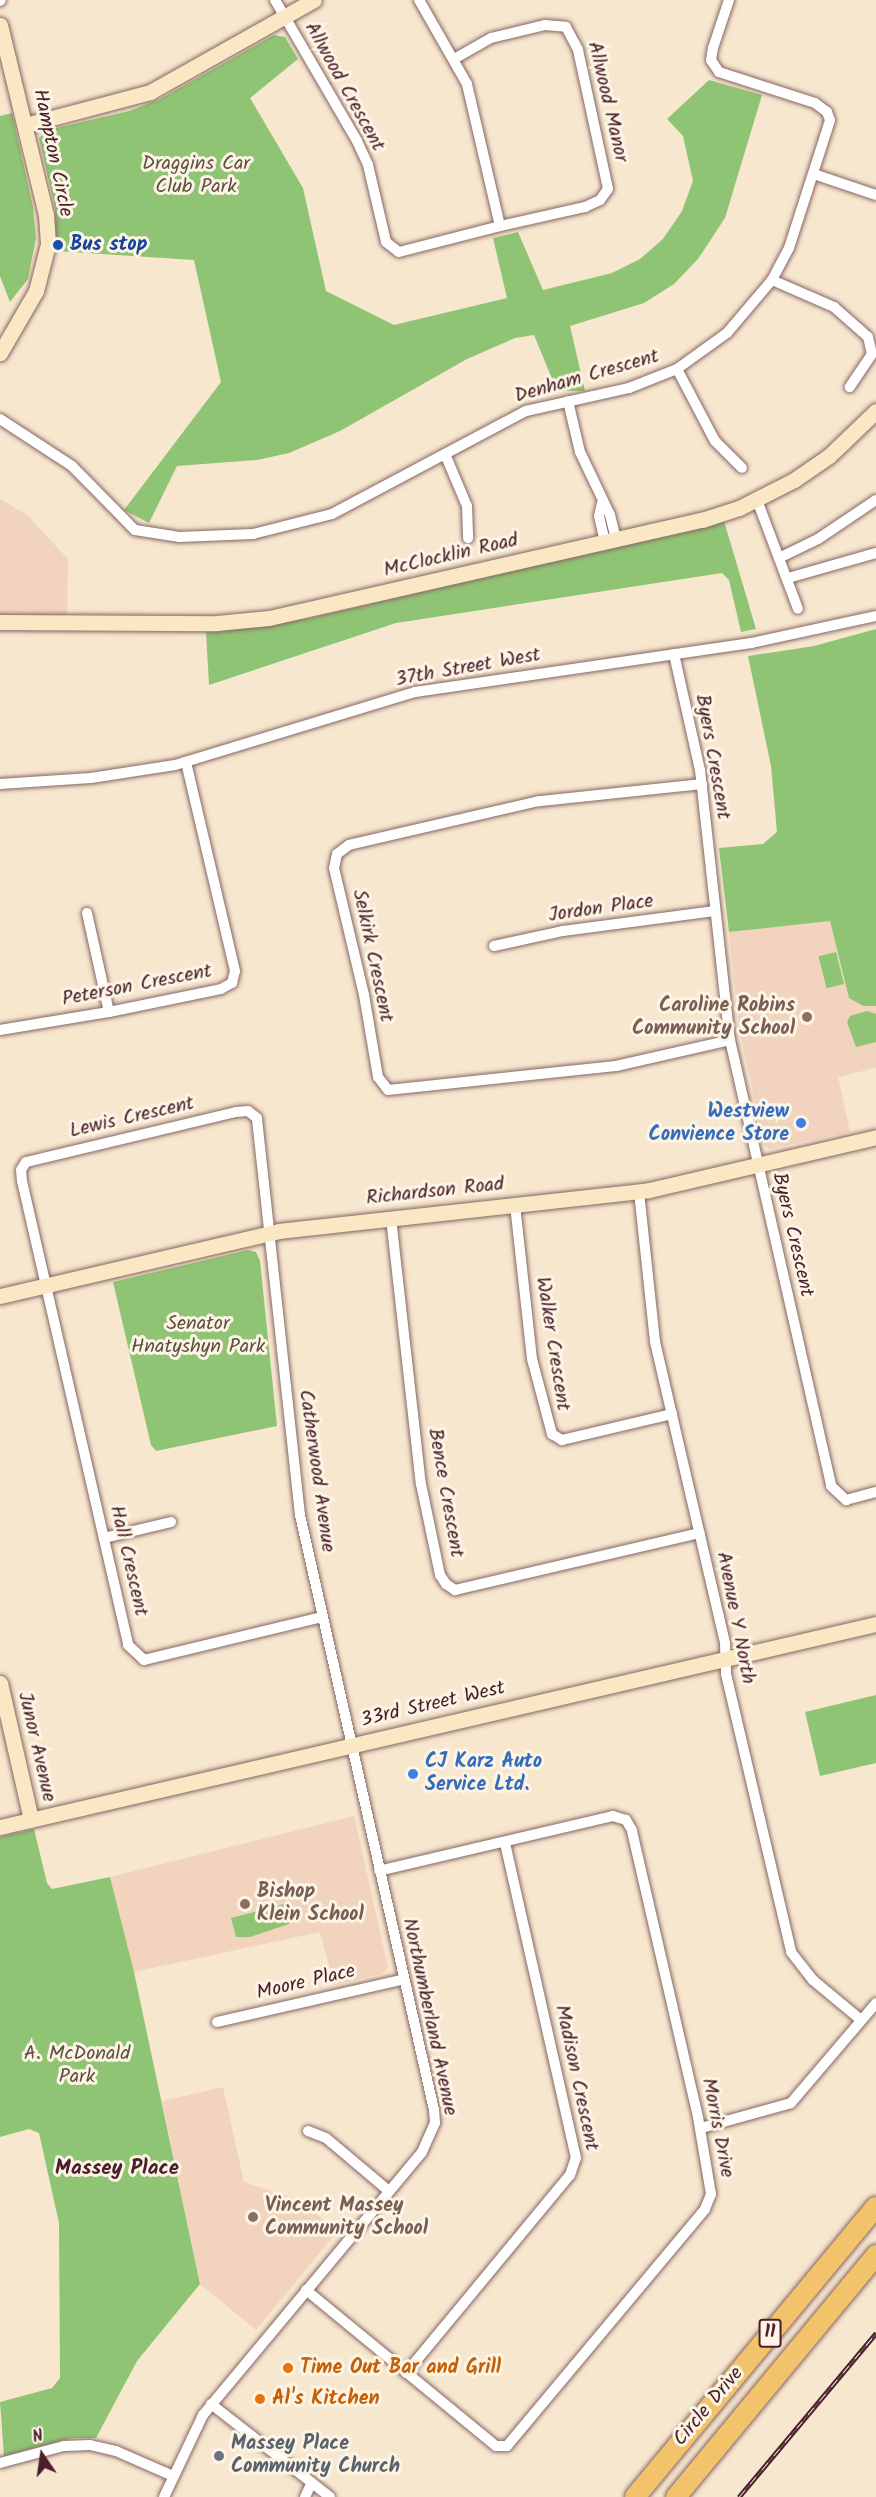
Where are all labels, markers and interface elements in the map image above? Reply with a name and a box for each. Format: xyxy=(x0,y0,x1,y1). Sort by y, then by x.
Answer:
street label: Allwood Crescent xyxy=(299,18,389,156)
street label: Allwood Manor xyxy=(581,39,633,165)
street label: Hampton Circle xyxy=(27,87,77,219)
park label: Draggins Car Club Park xyxy=(142,152,250,199)
place label: Bus stop xyxy=(70,233,147,257)
marker: Bus stop xyxy=(51,238,65,252)
street label: Denham Crescent xyxy=(512,345,662,409)
street label: McClocklin Road xyxy=(381,529,521,583)
street label: 37th Street West xyxy=(394,643,542,693)
street label: Byers Crescent xyxy=(689,693,735,821)
street label: Selkirk Crescent xyxy=(346,887,398,1025)
street label: Jordon Place xyxy=(547,890,655,928)
street label: Peterson Crescent xyxy=(60,960,214,1012)
place label: Caroline Robins Community School xyxy=(632,994,795,1041)
marker: Caroline Robins Community School xyxy=(800,1010,814,1024)
street label: Lewis Crescent xyxy=(67,1092,197,1144)
place label: Westview Convience Store xyxy=(649,1100,789,1147)
marker: Westview Convience Store xyxy=(794,1116,808,1130)
street label: Byers Crescent xyxy=(766,1171,818,1299)
street label: Richardson Road xyxy=(365,1173,505,1211)
street label: Walker Crescent xyxy=(530,1275,574,1413)
park label: Senator Hnatyshyn Park xyxy=(131,1313,265,1360)
street label: Catherwood Avenue xyxy=(293,1388,339,1554)
street label: Bence Crescent xyxy=(422,1427,468,1559)
street label: Hall Crescent xyxy=(104,1503,152,1619)
street label: Avenue Y North xyxy=(710,1550,760,1686)
street label: 33rd Street West xyxy=(359,1677,507,1733)
street label: Junor Avenue xyxy=(12,1690,60,1804)
place label: CJ Karz Auto Service Ltd. xyxy=(425,1750,542,1797)
marker: CJ Karz Auto Service Ltd. xyxy=(406,1767,420,1781)
place label: Bishop Klein School xyxy=(257,1880,364,1927)
marker: Bishop Klein School xyxy=(238,1897,252,1911)
street label: Northumberland Avenue xyxy=(396,1916,462,2118)
street label: Moore Place xyxy=(254,1960,358,2006)
street label: Madison Crescent xyxy=(549,2003,603,2153)
park label: A. McDonald Park xyxy=(24,2042,130,2089)
street label: Morris Drive xyxy=(696,2076,738,2180)
district label: Massey Place xyxy=(55,2156,179,2182)
place label: Vincent Massey Community School xyxy=(265,2194,428,2241)
marker: Vincent Massey Community School xyxy=(246,2210,260,2224)
road number: 11 xyxy=(758,2318,782,2348)
place label: Time Out Bar and Grill xyxy=(300,2356,501,2380)
marker: Time Out Bar and Grill xyxy=(281,2361,295,2375)
street label: Circle Drive xyxy=(669,2363,749,2451)
place label: Al's Kitchen xyxy=(272,2387,379,2411)
marker: Al's Kitchen xyxy=(253,2392,267,2406)
text: N xyxy=(30,2424,46,2450)
north arrow xyxy=(12,2425,72,2485)
place label: Massey Place Community Church xyxy=(231,2432,400,2479)
marker: Massey Place Community Church xyxy=(212,2449,226,2463)

